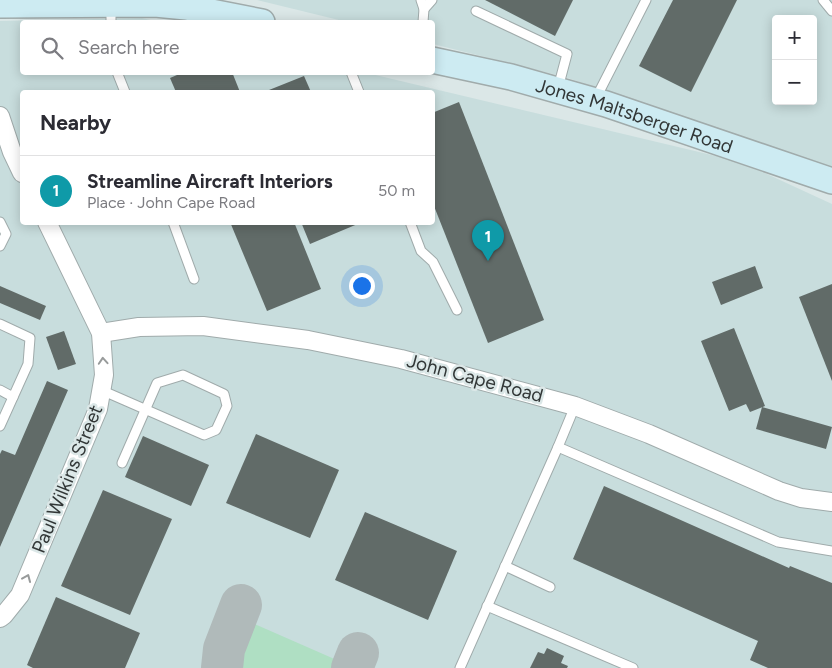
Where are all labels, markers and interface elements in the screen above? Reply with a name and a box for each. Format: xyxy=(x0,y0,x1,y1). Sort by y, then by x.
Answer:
map controls xyxy=(772,15,817,105)
button: + xyxy=(772,15,817,60)
search box xyxy=(20,20,435,75)
icon: search xyxy=(38,34,66,62)
text: Search here xyxy=(78,36,180,59)
button: − xyxy=(772,60,817,105)
street label: Jones Maltsberger Road xyxy=(533,73,736,158)
text: Nearby xyxy=(40,110,111,135)
text: Streamline Aircraft Interiors xyxy=(87,170,333,193)
text: 1 xyxy=(53,181,59,200)
text: 50 m xyxy=(378,181,415,200)
text: Place · John Cape Road xyxy=(87,193,255,212)
pin: 1 xyxy=(472,220,504,261)
your location xyxy=(349,273,375,299)
street label: John Cape Road xyxy=(404,349,546,407)
one-way arrow xyxy=(97,357,108,365)
street label: Paul Wilkins Street xyxy=(27,402,107,556)
one-way arrow xyxy=(20,574,31,583)

